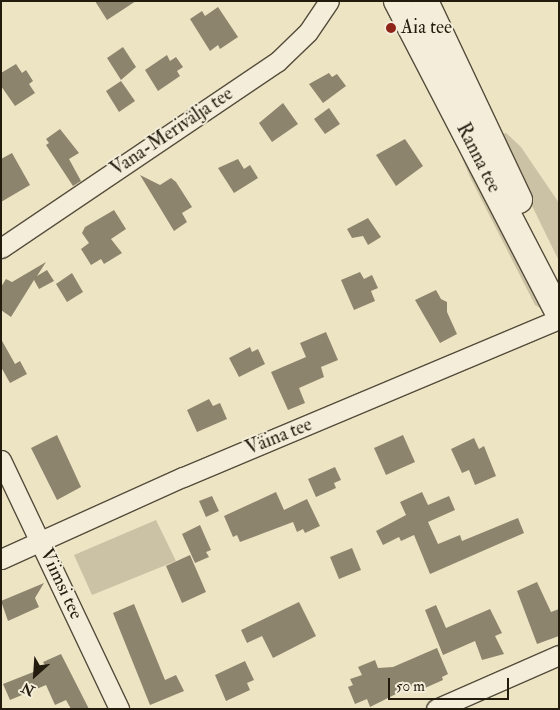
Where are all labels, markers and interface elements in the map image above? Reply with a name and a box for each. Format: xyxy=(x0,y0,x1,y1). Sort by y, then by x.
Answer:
place label: Aia tee xyxy=(401,17,452,39)
marker: Aia tee xyxy=(385,22,397,34)
street label: Vana-Merivälja tee xyxy=(107,83,237,181)
street label: Ranna tee xyxy=(451,119,505,197)
street label: Väina tee xyxy=(243,413,315,461)
street label: Viimsi tee xyxy=(35,545,87,623)
north arrow xyxy=(10,650,60,700)
scale bar xyxy=(390,668,511,700)
text: 50 m xyxy=(396,677,425,696)
text: N xyxy=(19,679,38,699)

